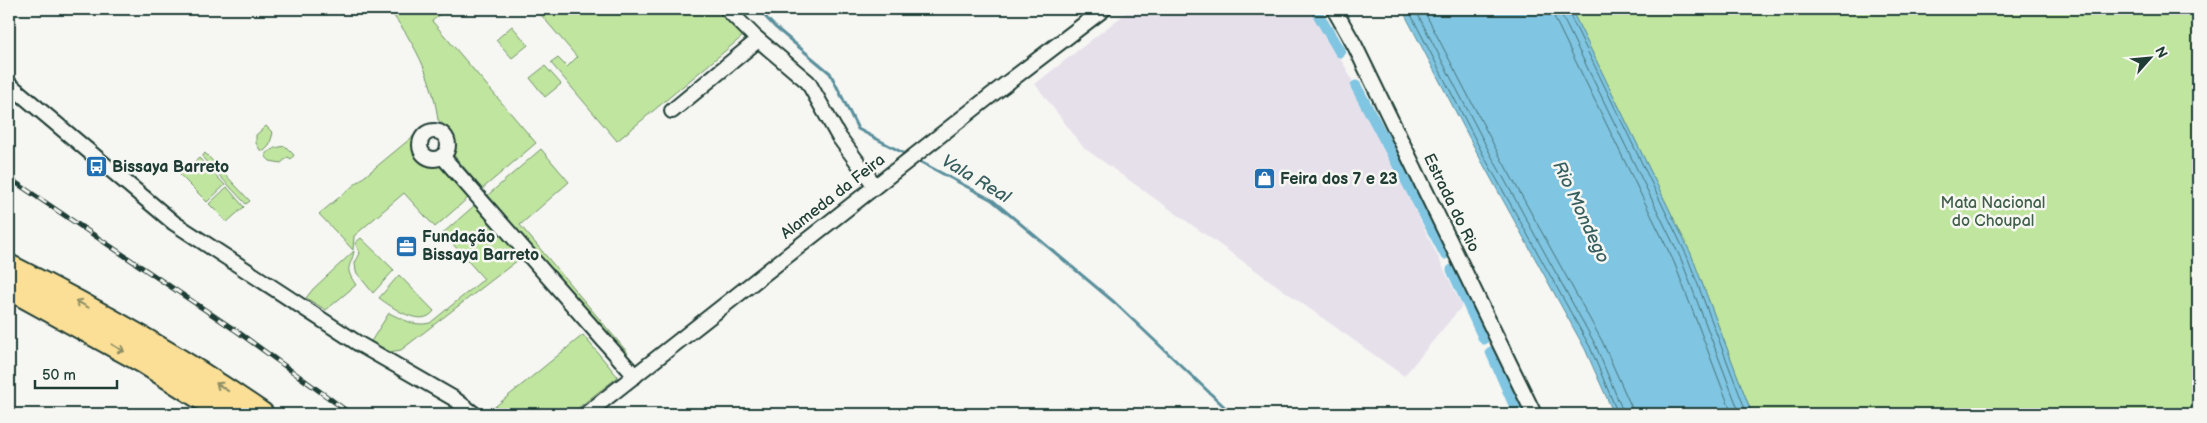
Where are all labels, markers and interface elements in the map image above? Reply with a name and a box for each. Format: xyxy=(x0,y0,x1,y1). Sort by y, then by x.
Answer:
north arrow xyxy=(2124,32,2174,82)
text: N xyxy=(2151,44,2171,61)
street label: Alameda da Feira xyxy=(777,150,889,244)
water label: Vala Real xyxy=(938,150,1015,208)
street label: Estrada do Rio xyxy=(1419,151,1483,255)
bus stop icon: Bissaya Barreto xyxy=(84,155,108,179)
place label: Bissaya Barreto xyxy=(112,158,229,177)
water label: Rio Mondego xyxy=(1548,158,1614,266)
shop icon: Feira dos 7 e 23 xyxy=(1252,167,1276,191)
place label: Feira dos 7 e 23 xyxy=(1280,170,1398,189)
park label: Mata Nacional do Choupal xyxy=(1941,194,2045,231)
place label: Fundação Bissaya Barreto xyxy=(422,228,539,265)
office icon: Fundação Bissaya Barreto xyxy=(394,234,418,258)
one-way arrow xyxy=(75,299,90,308)
one-way arrow xyxy=(110,343,124,353)
scale bar xyxy=(35,358,118,390)
text: 50 m xyxy=(42,366,76,385)
one-way arrow xyxy=(215,382,229,392)

